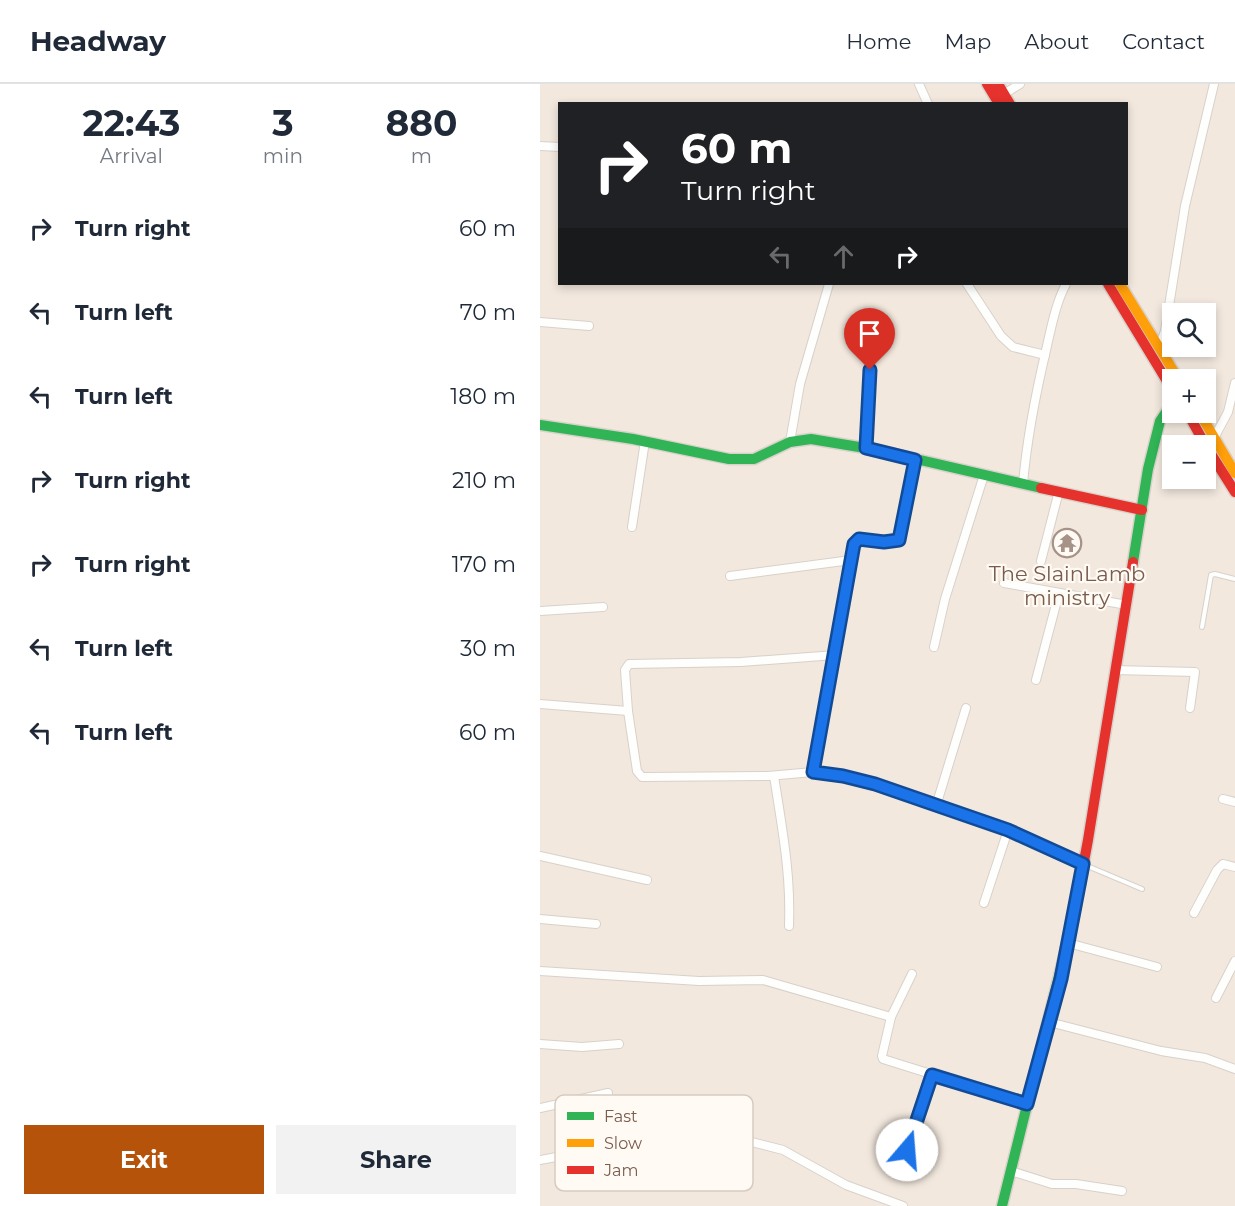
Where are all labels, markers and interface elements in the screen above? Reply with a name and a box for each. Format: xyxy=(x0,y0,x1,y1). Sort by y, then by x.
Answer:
text: Headway xyxy=(30,24,166,58)
text: Home xyxy=(846,29,911,54)
text: Map xyxy=(944,29,991,54)
text: About xyxy=(1024,29,1089,54)
text: Contact xyxy=(1122,29,1205,54)
text: 22:43 xyxy=(83,101,180,145)
text: 3 xyxy=(272,101,294,145)
text: 880 xyxy=(385,101,457,145)
text: 60 m xyxy=(681,122,792,174)
icon: right xyxy=(582,126,660,204)
text: Arrival xyxy=(100,144,163,168)
text: min xyxy=(263,144,303,168)
text: m xyxy=(411,144,432,168)
text: Turn right xyxy=(681,174,816,207)
icon: right xyxy=(24,212,57,245)
text: Turn right xyxy=(75,215,190,242)
text: 60 m xyxy=(459,215,516,242)
icon: left xyxy=(764,240,797,273)
icon: ahead xyxy=(827,240,860,273)
icon: right xyxy=(890,240,923,273)
icon: left xyxy=(24,296,57,329)
text: Turn left xyxy=(75,299,173,326)
text: 70 m xyxy=(460,299,516,326)
map controls xyxy=(1162,303,1216,489)
button: search xyxy=(1162,303,1216,357)
pin xyxy=(844,308,895,370)
icon: arrive xyxy=(853,317,886,350)
button: + xyxy=(1162,369,1216,423)
icon: left xyxy=(24,380,57,413)
text: Turn left xyxy=(75,383,173,410)
text: 180 m xyxy=(450,383,516,410)
button: − xyxy=(1162,435,1216,489)
icon: right xyxy=(24,464,57,497)
text: Turn right xyxy=(75,467,190,494)
text: 210 m xyxy=(452,467,516,494)
temple icon: The SlainLamb ministry xyxy=(1051,527,1083,559)
icon: right xyxy=(24,548,57,581)
text: Turn right xyxy=(75,551,190,578)
text: 170 m xyxy=(452,551,516,578)
place label: The SlainLamb ministry xyxy=(989,561,1145,610)
icon: left xyxy=(24,632,57,665)
text: Turn left xyxy=(75,635,173,662)
text: 30 m xyxy=(460,635,516,662)
icon: left xyxy=(24,716,57,749)
text: Turn left xyxy=(75,719,173,746)
text: 60 m xyxy=(459,719,516,746)
legend xyxy=(555,1095,753,1191)
text: Fast xyxy=(604,1107,638,1126)
position arrow xyxy=(875,1118,939,1182)
button: Exit xyxy=(24,1125,264,1194)
button: Share xyxy=(276,1125,516,1194)
text: Slow xyxy=(604,1134,642,1153)
text: Jam xyxy=(603,1161,638,1180)

